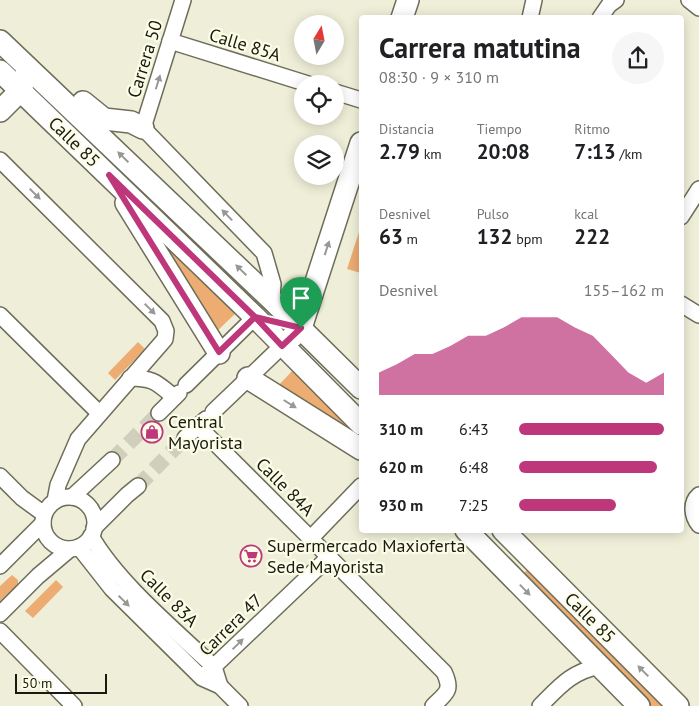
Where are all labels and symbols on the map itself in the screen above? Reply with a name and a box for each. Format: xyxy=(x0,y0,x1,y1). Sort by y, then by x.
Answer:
north arrow xyxy=(294,15,344,65)
street label: Carrera 50 xyxy=(122,17,167,100)
street label: Calle 85A xyxy=(207,23,284,66)
one-way arrow xyxy=(154,74,162,89)
street label: Calle 85 xyxy=(44,111,105,172)
one-way arrow xyxy=(118,151,130,163)
one-way arrow xyxy=(29,188,41,200)
one-way arrow xyxy=(221,210,233,222)
one-way arrow xyxy=(323,240,331,255)
one-way arrow xyxy=(235,264,247,276)
pin xyxy=(280,277,322,328)
one-way arrow xyxy=(144,303,156,315)
one-way arrow xyxy=(283,399,296,409)
place label: Central Mayorista xyxy=(168,410,243,454)
shop icon: Central Mayorista xyxy=(140,420,164,444)
street label: Calle 84A xyxy=(251,453,320,521)
place label: Supermercado Maxioferta Sede Mayorista xyxy=(267,534,465,578)
supermarket icon: Supermercado Maxioferta Sede Mayorista xyxy=(239,544,263,568)
street label: Calle 83A xyxy=(135,564,204,632)
one-way arrow xyxy=(519,583,531,595)
street label: Calle 85 xyxy=(560,587,621,648)
street label: Carrera 47 xyxy=(194,589,267,661)
one-way arrow xyxy=(118,595,130,607)
one-way arrow xyxy=(231,638,243,650)
one-way arrow xyxy=(638,666,650,678)
scale bar xyxy=(15,671,108,694)

